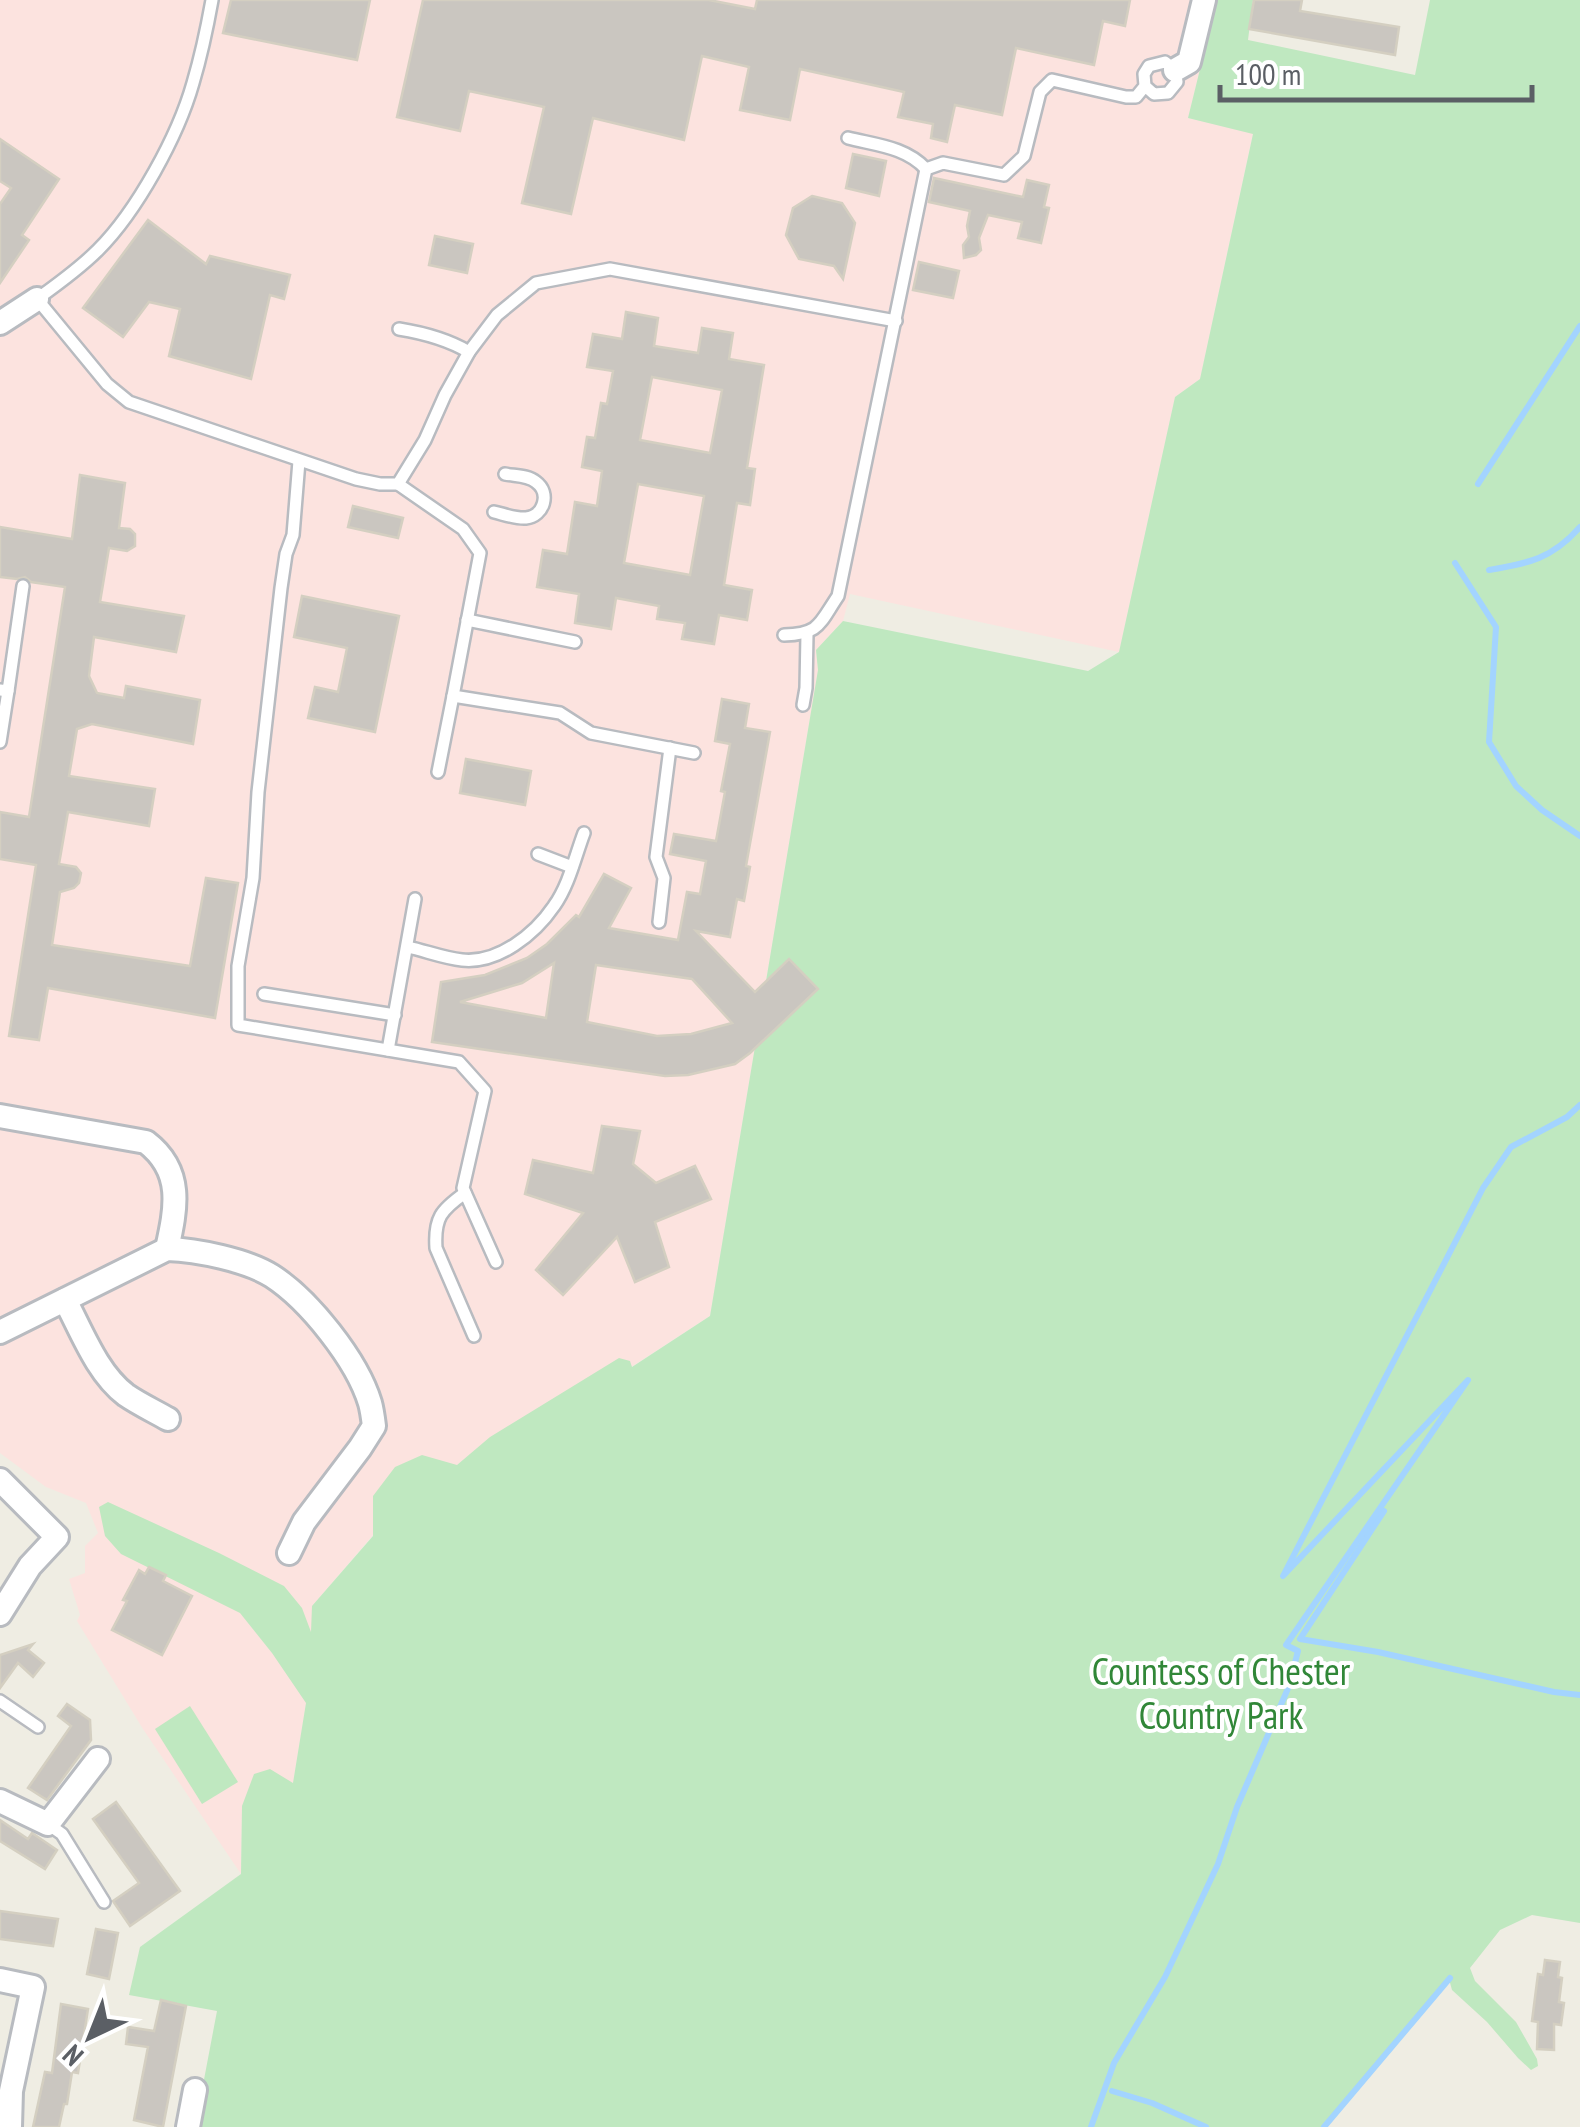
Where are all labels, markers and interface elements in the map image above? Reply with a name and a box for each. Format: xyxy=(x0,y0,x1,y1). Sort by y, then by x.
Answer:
scale bar xyxy=(1220,40,1532,102)
text: 100 m xyxy=(1235,54,1301,93)
park label: Countess of Chester Country Park xyxy=(1092,1646,1351,1739)
north arrow xyxy=(40,1987,140,2087)
text: N xyxy=(54,2037,91,2074)

